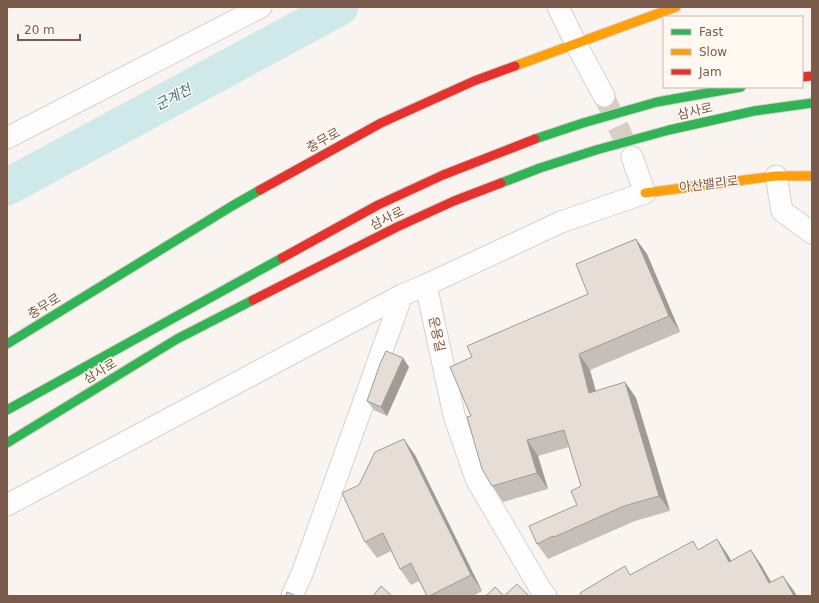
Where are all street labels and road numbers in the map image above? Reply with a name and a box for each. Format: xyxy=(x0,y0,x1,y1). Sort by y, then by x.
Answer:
street label: 삼사로 xyxy=(676,100,714,122)
street label: 충무로 xyxy=(304,125,342,155)
street label: 아산밸리로 xyxy=(678,173,740,195)
street label: 삼사로 xyxy=(368,203,406,233)
street label: 충무로 xyxy=(25,290,63,322)
street label: 운용길 xyxy=(426,315,448,353)
street label: 삼사로 xyxy=(81,355,119,387)

